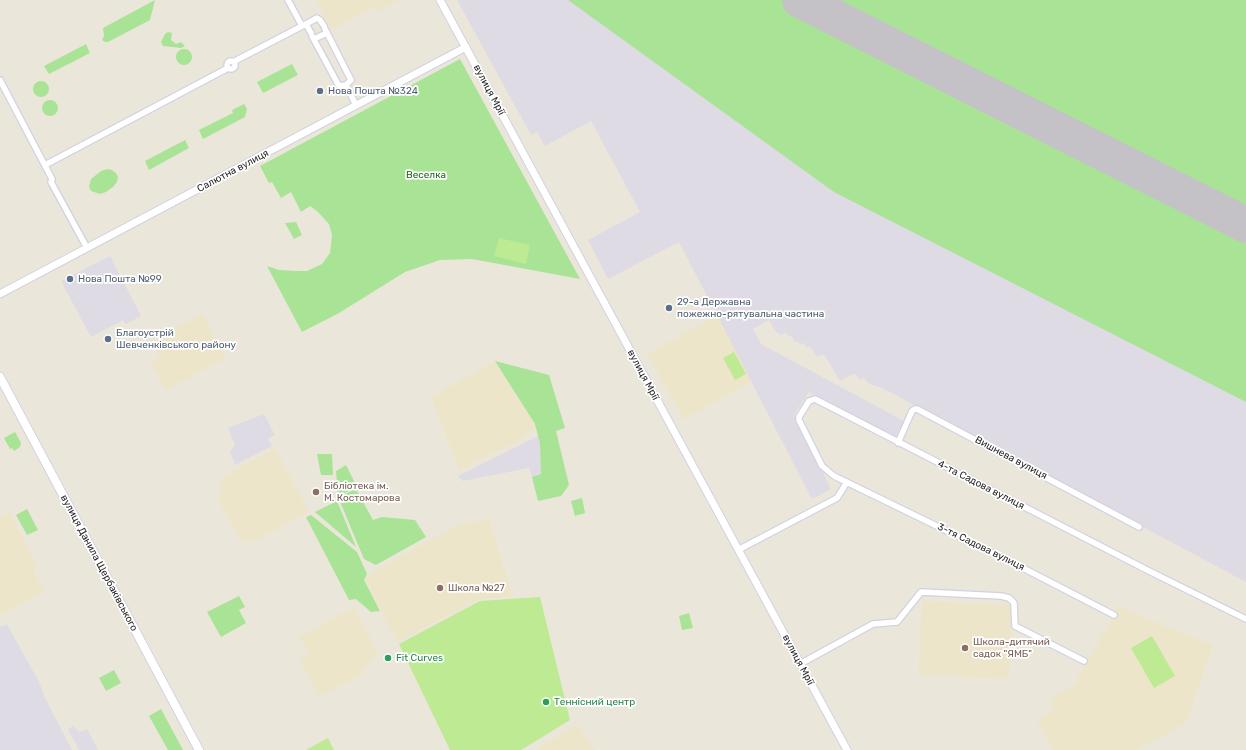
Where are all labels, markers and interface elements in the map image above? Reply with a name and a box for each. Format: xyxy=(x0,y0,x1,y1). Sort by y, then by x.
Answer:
street label: вулиця Мрії xyxy=(471,63,507,117)
place label: Нова Пошта №324 xyxy=(328,85,418,97)
marker: Нова Пошта №324 xyxy=(315,86,325,96)
street label: Салютна вулиця xyxy=(195,147,271,195)
park label: Веселка xyxy=(406,169,446,181)
place label: Нова Пошта №99 xyxy=(78,273,162,285)
marker: Нова Пошта №99 xyxy=(65,274,75,284)
place label: 29-а Державна пожежно-рятувальна частина xyxy=(677,296,824,320)
marker: 29-а Державна пожежно-рятувальна частина xyxy=(664,303,674,313)
place label: Благоустрій Шевченківського району xyxy=(116,327,236,350)
marker: Благоустрій Шевченківського району xyxy=(103,334,113,344)
street label: вулиця Мрії xyxy=(625,348,661,402)
street label: Вишнева вулиця xyxy=(973,434,1049,482)
street label: 4-та Садова вулиця xyxy=(936,458,1026,512)
place label: Бібліотека ім. М. Костомарова xyxy=(324,480,400,504)
marker: Бібліотека ім. М. Костомарова xyxy=(311,487,321,497)
street label: вулиця Данила Щербаківського xyxy=(58,493,140,633)
street label: 3-тя Садова вулиця xyxy=(935,521,1027,573)
place label: Школа №27 xyxy=(448,582,505,594)
marker: Школа №27 xyxy=(435,583,445,593)
street label: вулиця Мрії xyxy=(780,633,816,687)
place label: Школа-дитячий садок "ЯМБ" xyxy=(973,636,1050,660)
marker: Школа-дитячий садок "ЯМБ" xyxy=(960,643,970,653)
place label: Fit Curves xyxy=(396,652,443,664)
marker: Fit Curves xyxy=(383,653,393,663)
place label: Теннісний центр xyxy=(554,696,635,708)
marker: Теннісний центр xyxy=(541,697,551,707)

